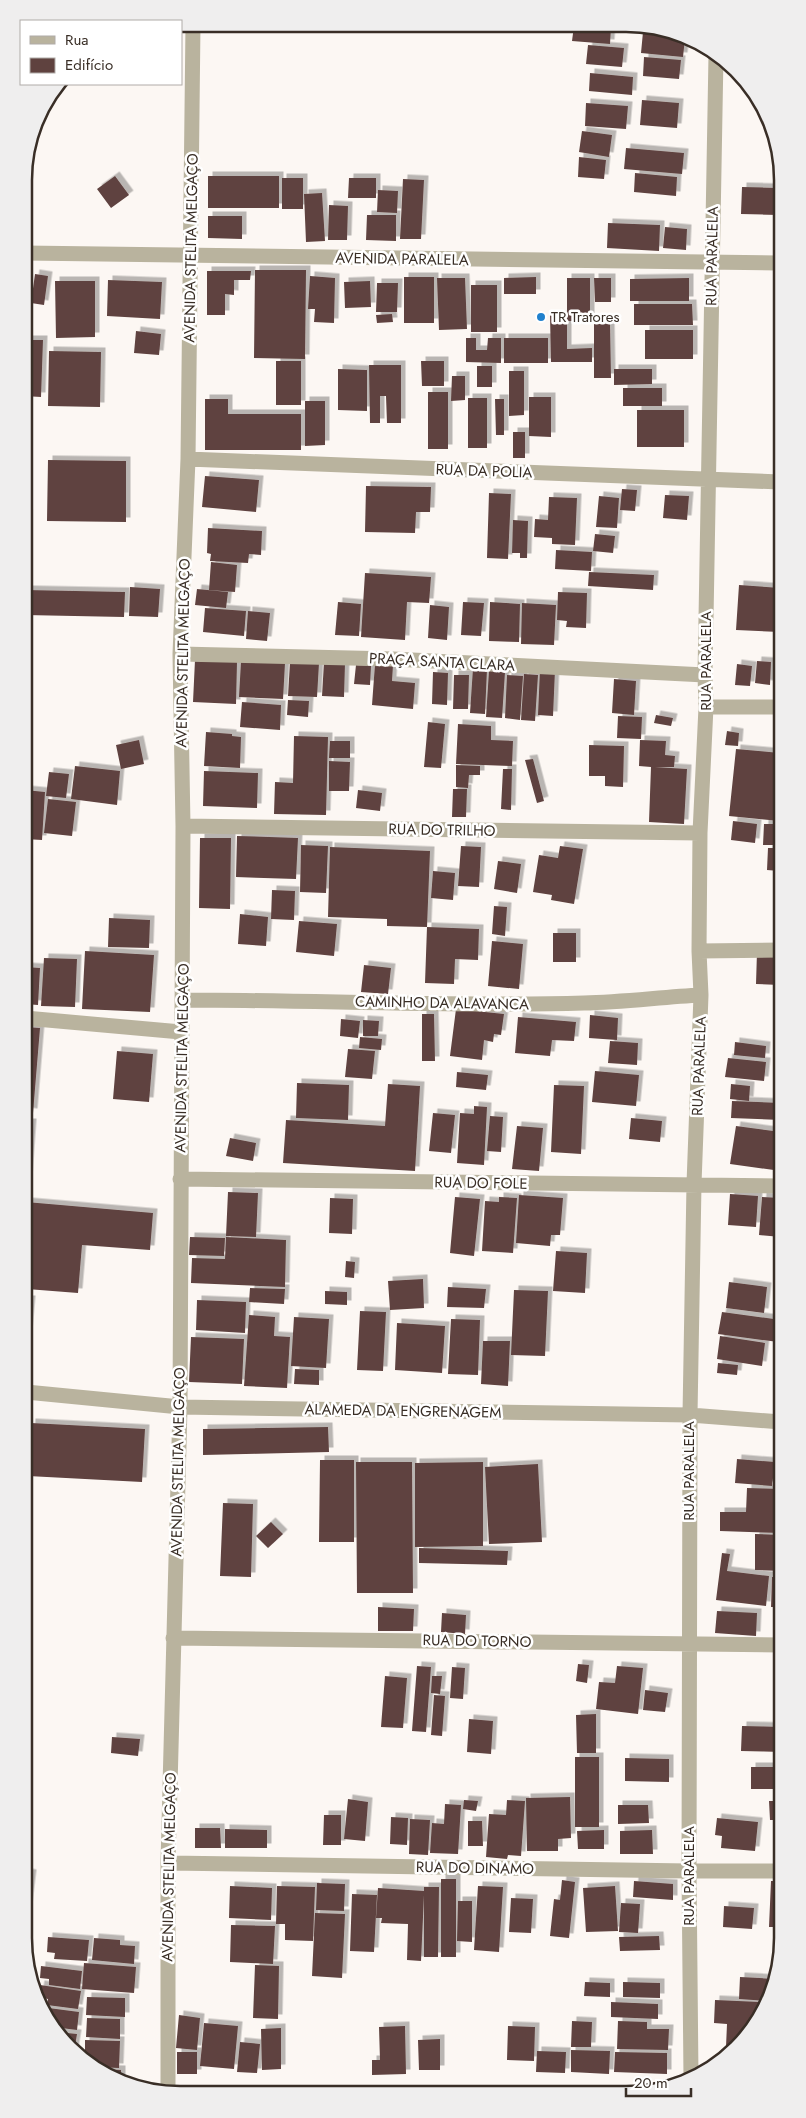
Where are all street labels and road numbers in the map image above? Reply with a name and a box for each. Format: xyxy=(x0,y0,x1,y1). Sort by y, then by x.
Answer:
street label: AVENIDA STELITA MELGAÇO xyxy=(178,153,204,343)
street label: RUA PARALELA xyxy=(700,206,724,306)
street label: AVENIDA PARALELA xyxy=(335,247,469,271)
street label: RUA DA POLIA xyxy=(435,458,533,484)
street label: AVENIDA STELITA MELGAÇO xyxy=(170,558,196,748)
street label: RUA PARALELA xyxy=(695,611,717,711)
street label: PRAÇA SANTA CLARA xyxy=(369,647,516,677)
street label: RUA DO TRILHO xyxy=(388,818,496,842)
street label: AVENIDA STELITA MELGAÇO xyxy=(169,963,195,1153)
street label: CAMINHO DA ALAVANCA xyxy=(355,990,529,1016)
street label: RUA PARALELA xyxy=(686,1016,712,1116)
street label: RUA DO FOLE xyxy=(434,1171,528,1195)
street label: AVENIDA STELITA MELGAÇO xyxy=(165,1367,191,1557)
street label: ALAMEDA DA ENGRENAGEM xyxy=(304,1398,502,1424)
street label: RUA PARALELA xyxy=(678,1421,700,1521)
street label: RUA DO TORNO xyxy=(422,1629,532,1653)
street label: AVENIDA STELITA MELGAÇO xyxy=(156,1772,182,1962)
street label: RUA PARALELA xyxy=(678,1826,700,1926)
street label: RUA DO DINAMO xyxy=(416,1856,534,1880)

